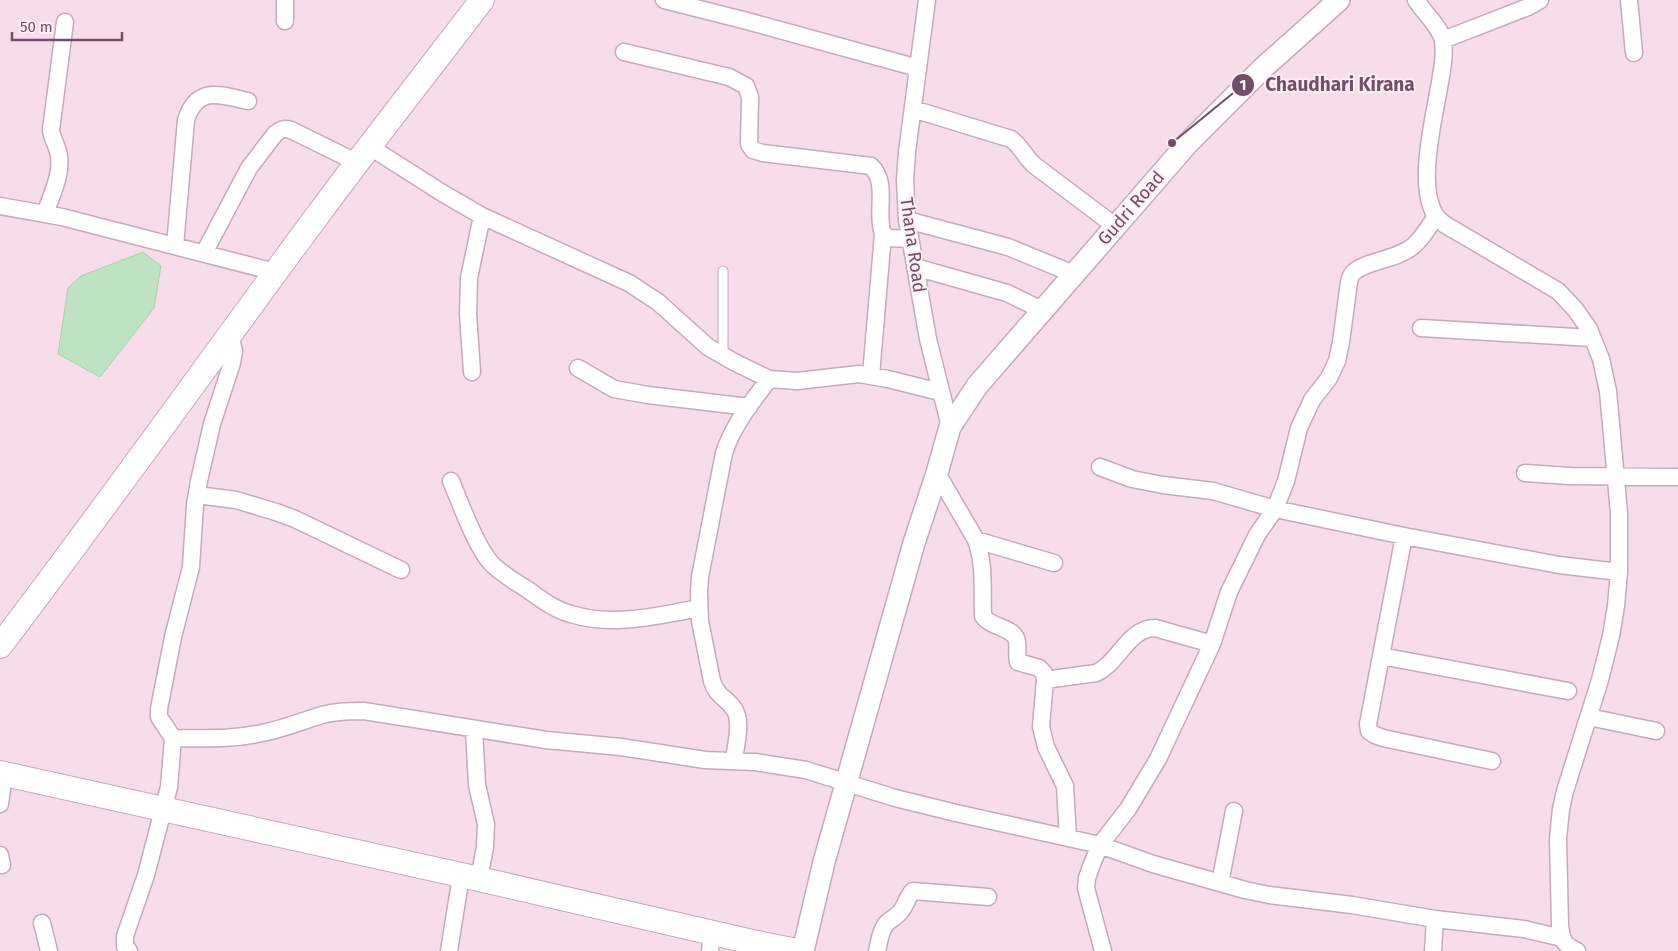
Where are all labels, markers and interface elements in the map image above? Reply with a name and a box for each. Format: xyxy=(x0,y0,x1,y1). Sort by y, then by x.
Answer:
scale bar xyxy=(12,10,122,42)
text: 50 m xyxy=(20,18,53,36)
callout: Chaudhari Kirana xyxy=(1230,68,1425,102)
text: Chaudhari Kirana xyxy=(1265,73,1415,96)
text: 1 xyxy=(1240,76,1246,94)
street label: Gudri Road xyxy=(1093,166,1169,250)
street label: Thana Road xyxy=(895,196,931,294)

